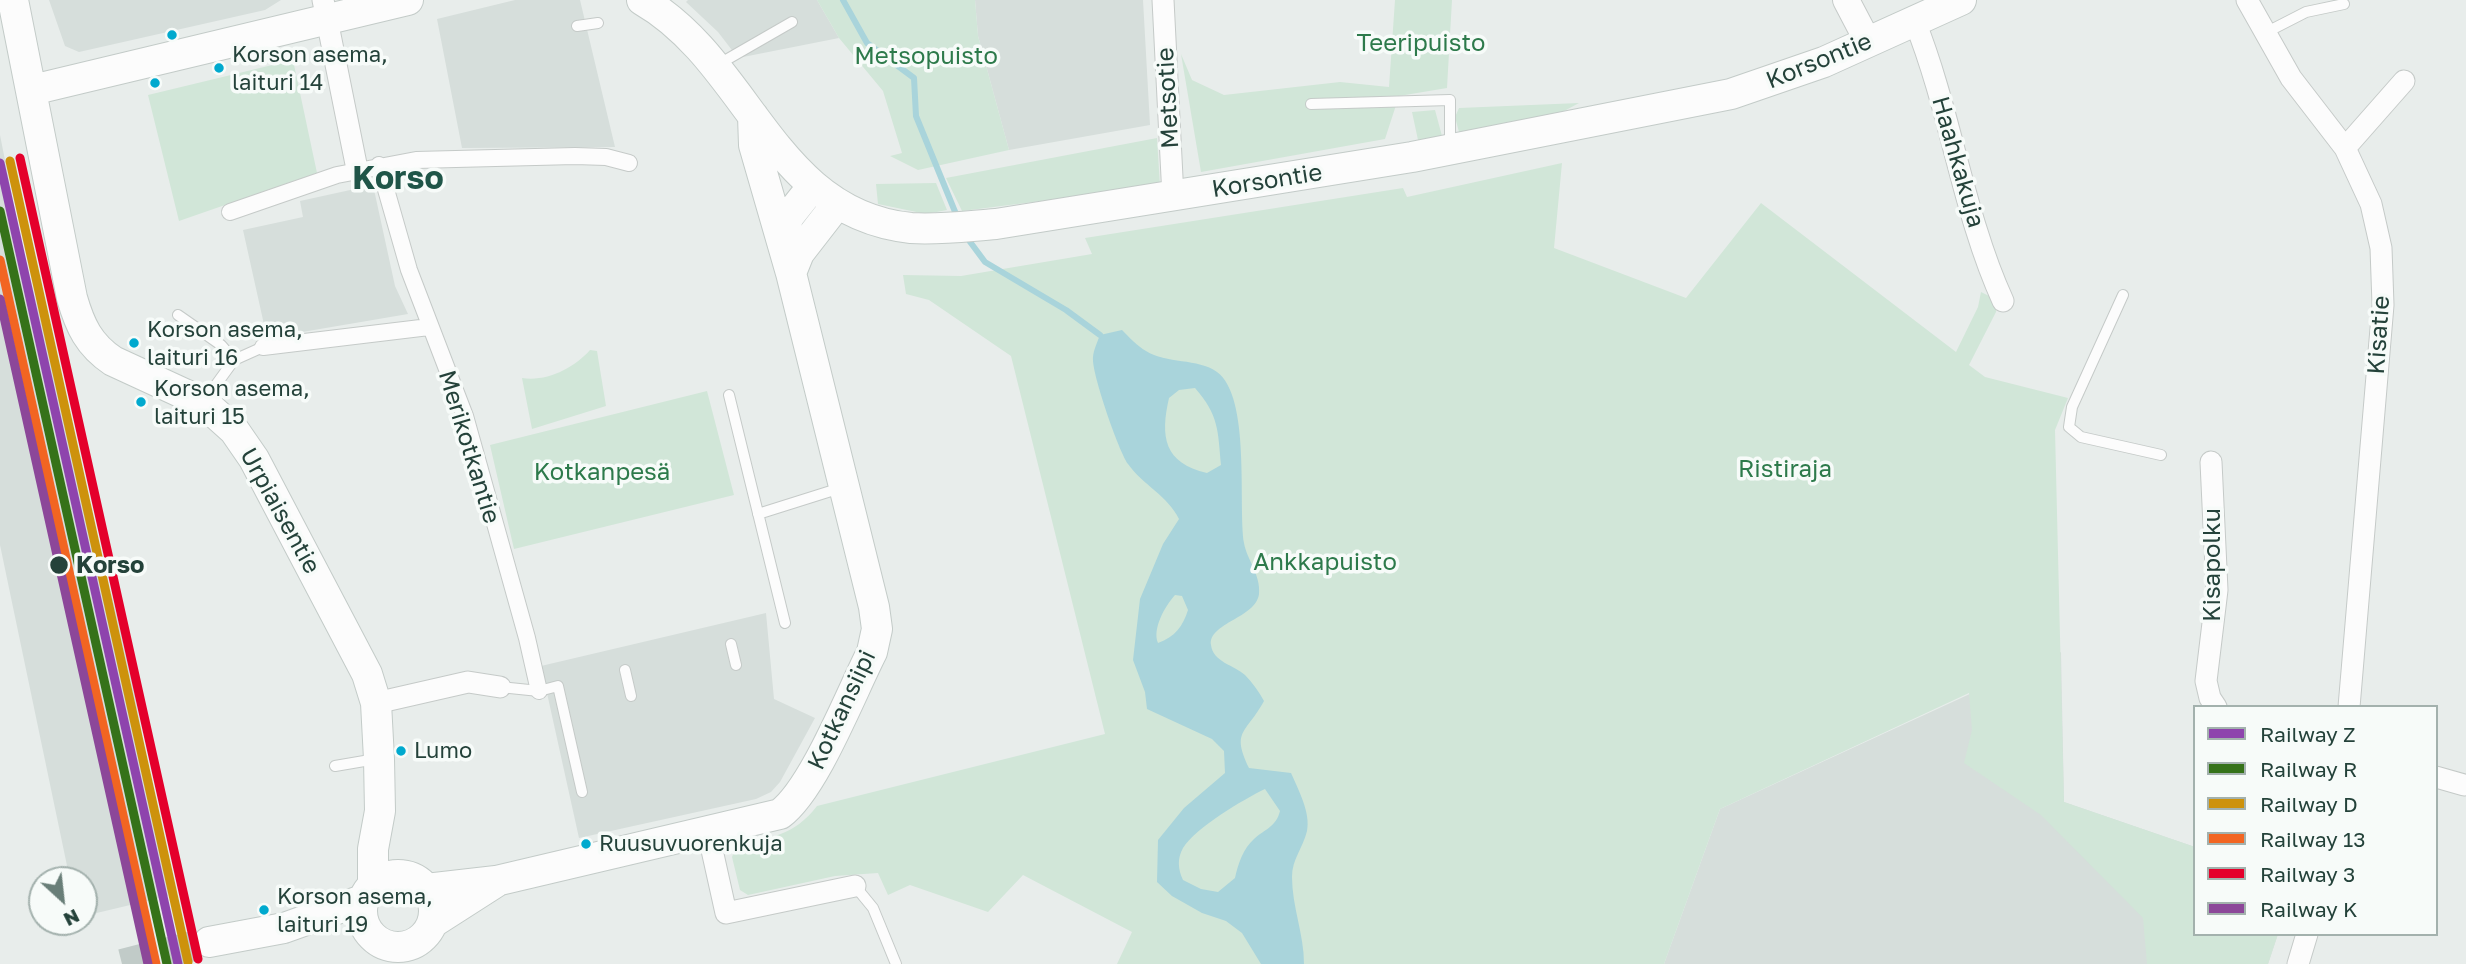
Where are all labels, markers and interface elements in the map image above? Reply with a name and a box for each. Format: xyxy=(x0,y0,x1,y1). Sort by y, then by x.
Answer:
street label: Korsontie xyxy=(1762,27,1876,95)
unlabelled marker xyxy=(165,28,179,42)
park label: Teeripuisto xyxy=(1357,29,1485,57)
place label: Korson asema, laituri 14 xyxy=(232,42,388,94)
park label: Metsopuisto xyxy=(854,42,998,70)
street label: Metsotie xyxy=(1151,47,1185,149)
marker: Korson asema, laituri 14 xyxy=(212,61,226,75)
unlabelled marker xyxy=(148,76,162,90)
street label: Haahkakuja xyxy=(1926,93,1990,231)
street label: Korsontie xyxy=(1210,158,1324,204)
district label: Korso xyxy=(352,160,444,198)
street label: Kisatie xyxy=(2362,295,2396,375)
place label: Korson asema, laituri 16 xyxy=(147,317,303,368)
marker: Korson asema, laituri 16 xyxy=(127,336,141,350)
street label: Merikotkantie xyxy=(432,367,506,527)
place label: Korson asema, laituri 15 xyxy=(154,376,310,428)
marker: Korson asema, laituri 15 xyxy=(134,395,148,409)
street label: Urpiaisentie xyxy=(234,443,326,579)
park label: Ristiraja xyxy=(1738,455,1832,483)
park label: Kotkanpesä xyxy=(534,458,670,486)
street label: Kisapolku xyxy=(2198,508,2226,622)
park label: Ankkapuisto xyxy=(1253,548,1397,576)
place label: Korso xyxy=(76,551,145,579)
marker: Korso xyxy=(48,554,70,576)
street label: Kotkansiipi xyxy=(802,646,882,774)
legend xyxy=(2193,705,2438,936)
text: Railway Z xyxy=(2260,721,2356,747)
place label: Lumo xyxy=(414,738,472,764)
marker: Lumo xyxy=(394,744,408,758)
text: Railway R xyxy=(2260,756,2357,782)
text: Railway D xyxy=(2260,791,2358,817)
text: Railway 13 xyxy=(2260,826,2366,852)
place label: Ruusuvuorenkuja xyxy=(599,831,783,857)
marker: Ruusuvuorenkuja xyxy=(579,837,593,851)
text: Railway 3 xyxy=(2260,861,2355,887)
north arrow xyxy=(28,866,98,936)
place label: Korson asema, laituri 19 xyxy=(277,884,433,936)
text: Railway K xyxy=(2260,896,2358,922)
marker: Korson asema, laituri 19 xyxy=(257,903,271,917)
text: N xyxy=(60,905,84,932)

